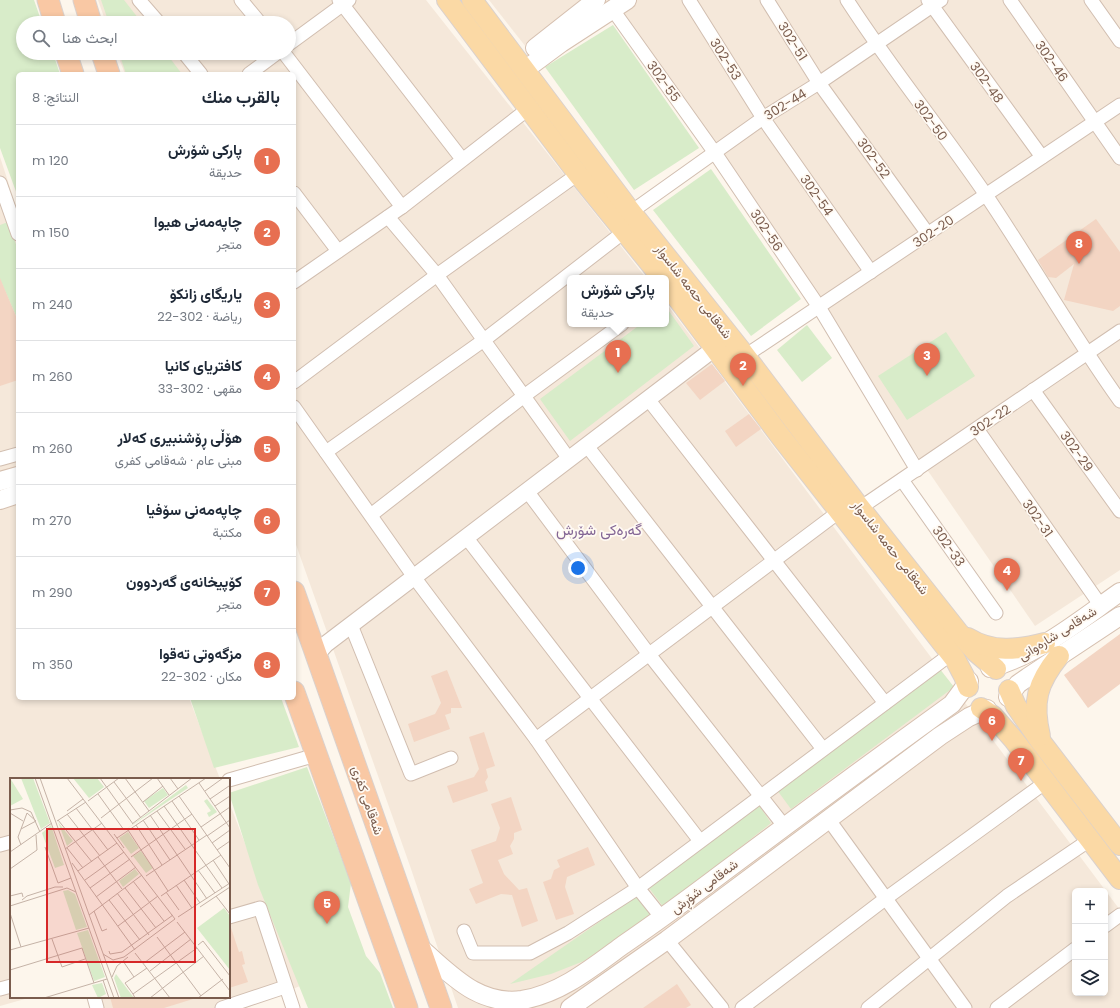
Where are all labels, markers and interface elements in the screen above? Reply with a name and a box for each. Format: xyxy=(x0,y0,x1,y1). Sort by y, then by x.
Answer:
search box xyxy=(16,16,296,60)
street label: 302-51 xyxy=(773,18,812,64)
icon: search xyxy=(30,27,52,49)
text: ابحث هنا xyxy=(62,27,117,48)
street label: 302-53 xyxy=(705,35,746,84)
street label: 302-46 xyxy=(1030,37,1073,86)
street label: 302-55 xyxy=(642,57,685,106)
street label: 302-48 xyxy=(965,58,1008,107)
street label: 302-44 xyxy=(760,84,810,125)
text: بالقرب منك xyxy=(202,85,280,109)
text: النتائج: 8 xyxy=(32,88,79,107)
street label: 302-50 xyxy=(909,96,952,145)
street label: 302-52 xyxy=(852,134,895,183)
text: پارکی شۆرش xyxy=(168,139,242,160)
text: 120 m xyxy=(32,151,69,170)
text: 1 xyxy=(265,151,269,170)
text: حديقة xyxy=(209,163,242,182)
street label: 302-54 xyxy=(795,171,838,220)
street label: 302-56 xyxy=(746,206,788,255)
text: چاپەمەنی هیوا xyxy=(154,211,242,232)
street label: 302-20 xyxy=(909,211,958,252)
text: 150 m xyxy=(32,223,69,242)
text: 2 xyxy=(263,223,271,242)
pin: 8 xyxy=(1066,231,1092,264)
text: متجر xyxy=(217,235,242,254)
street label: شەقامی حەمە شاسوار xyxy=(650,239,737,343)
popup xyxy=(567,275,669,327)
text: پارکی شۆرش xyxy=(581,279,655,300)
text: یاریگای زانکۆ xyxy=(170,283,242,304)
text: 240 m xyxy=(32,295,73,314)
text: 3 xyxy=(263,295,271,314)
text: حديقة xyxy=(581,303,614,322)
text: رياضة · 302-22 xyxy=(157,307,242,326)
pin: 1 xyxy=(605,340,631,373)
pin: 3 xyxy=(914,343,940,376)
pin: 2 xyxy=(730,353,756,386)
text: کافتریای کانیا xyxy=(165,355,242,376)
text: 260 m xyxy=(32,367,73,386)
text: 4 xyxy=(263,367,271,386)
text: مقهى · 302-33 xyxy=(158,379,242,398)
street label: 302-22 xyxy=(966,400,1014,441)
text: هۆڵی ڕۆشنبیری کەلار xyxy=(117,427,242,448)
street label: 302-29 xyxy=(1055,427,1098,476)
text: 260 m xyxy=(32,439,73,458)
text: 5 xyxy=(263,439,271,458)
text: مبنى عام · شەقامی کفری xyxy=(115,451,242,470)
street label: شەقامی حەمە شاسوار xyxy=(847,495,934,599)
street label: 302-31 xyxy=(1018,496,1057,541)
text: چاپەمەنی سۆفیا xyxy=(146,499,242,520)
text: 270 m xyxy=(32,511,72,530)
text: 6 xyxy=(263,511,271,530)
district label: گەرەکی شۆرش xyxy=(556,519,642,540)
street label: 302-33 xyxy=(928,522,970,570)
text: مكتبة xyxy=(213,523,242,542)
your location xyxy=(568,558,588,578)
pin: 4 xyxy=(994,558,1020,591)
text: کۆپیخانەی گەردوون xyxy=(126,571,242,592)
text: 290 m xyxy=(32,583,73,602)
text: 7 xyxy=(264,583,270,602)
text: متجر xyxy=(217,595,242,614)
street label: شەقامی شارەوانی xyxy=(1014,602,1100,665)
text: مزگه‌وتی ته‌قوا xyxy=(159,643,242,664)
text: 350 m xyxy=(32,655,73,674)
text: 8 xyxy=(263,655,271,674)
text: مكان · 302-22 xyxy=(161,667,242,686)
pin: 6 xyxy=(979,708,1005,741)
pin: 7 xyxy=(1008,748,1034,781)
street label: شەقامی کفری xyxy=(347,763,388,837)
inset map xyxy=(10,778,230,998)
street label: شەقامی شۆڕش xyxy=(667,855,743,919)
map controls xyxy=(1072,888,1108,996)
button: + xyxy=(1072,888,1108,924)
pin: 5 xyxy=(314,891,340,924)
button: − xyxy=(1072,924,1108,960)
button: layers xyxy=(1072,960,1108,996)

